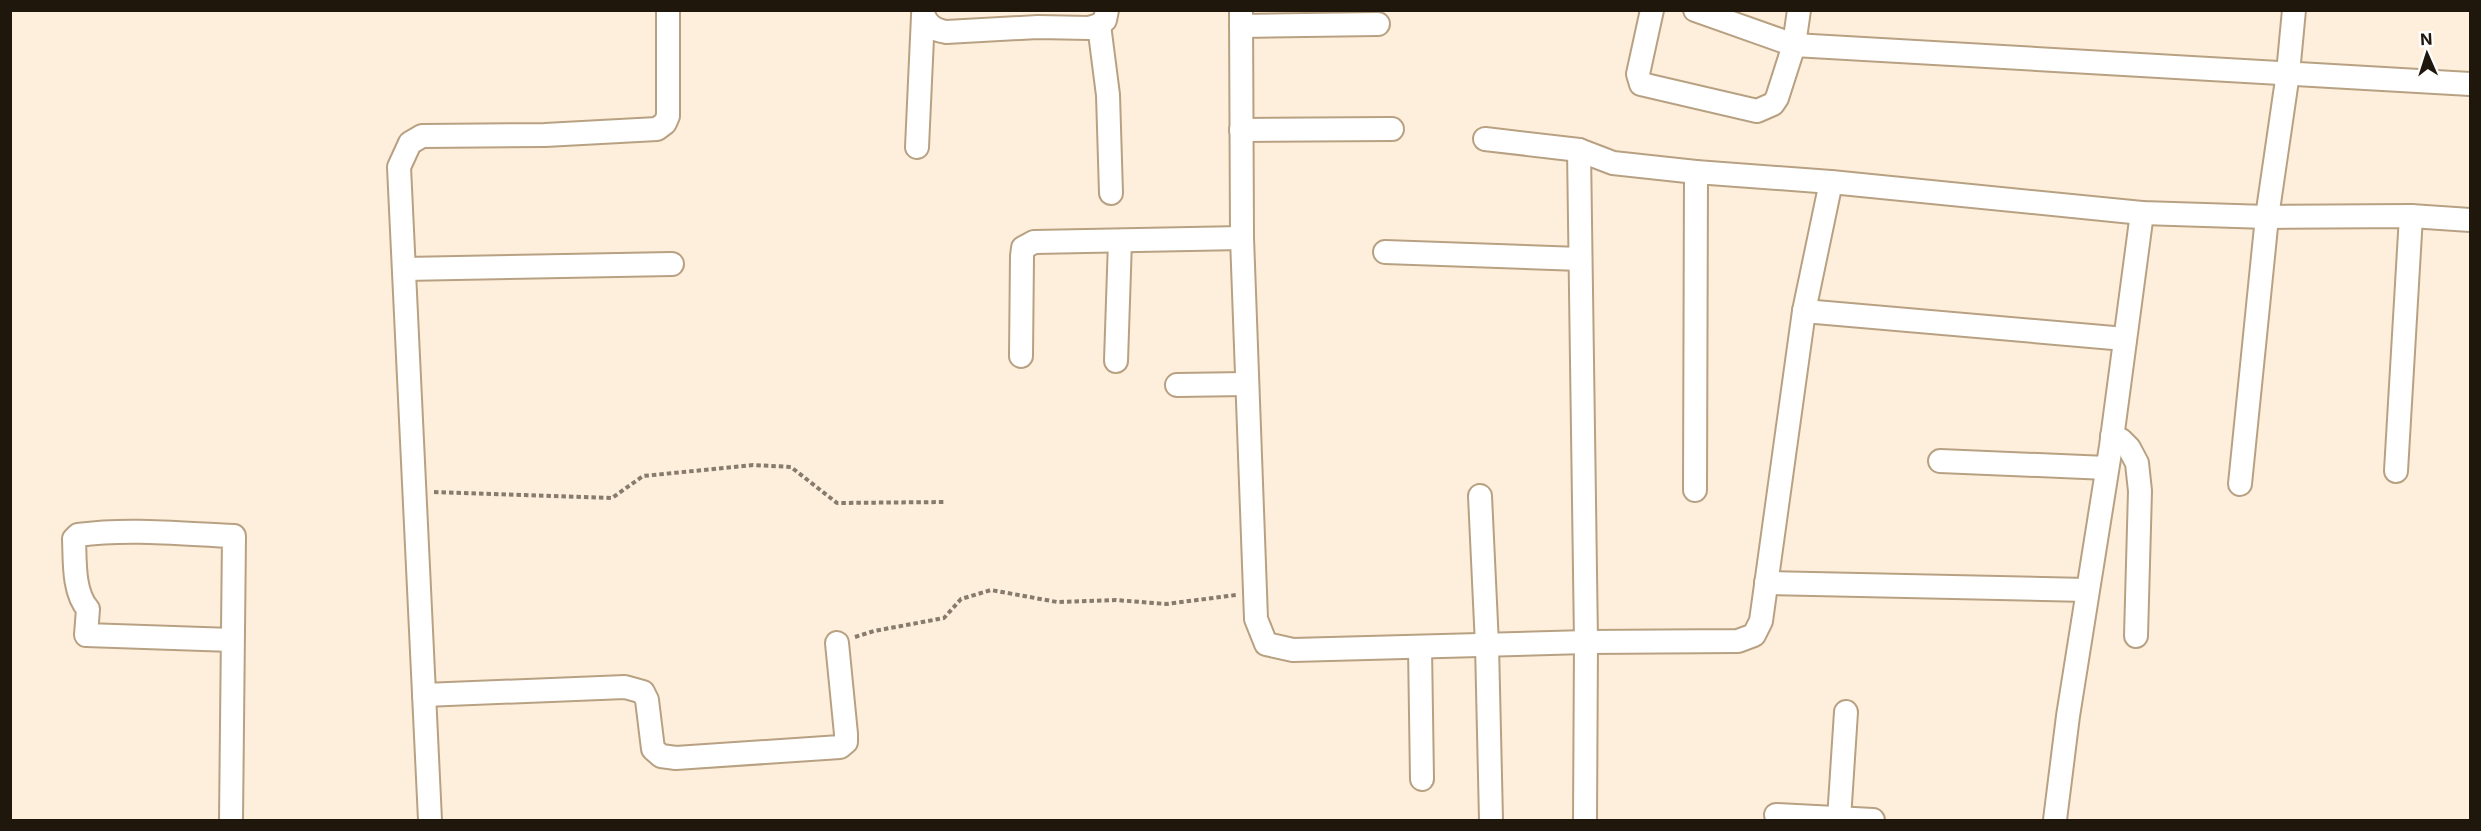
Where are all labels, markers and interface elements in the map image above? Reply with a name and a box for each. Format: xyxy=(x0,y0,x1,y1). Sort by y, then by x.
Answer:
north arrow xyxy=(2397,24,2457,84)
text: N xyxy=(2420,29,2433,49)

